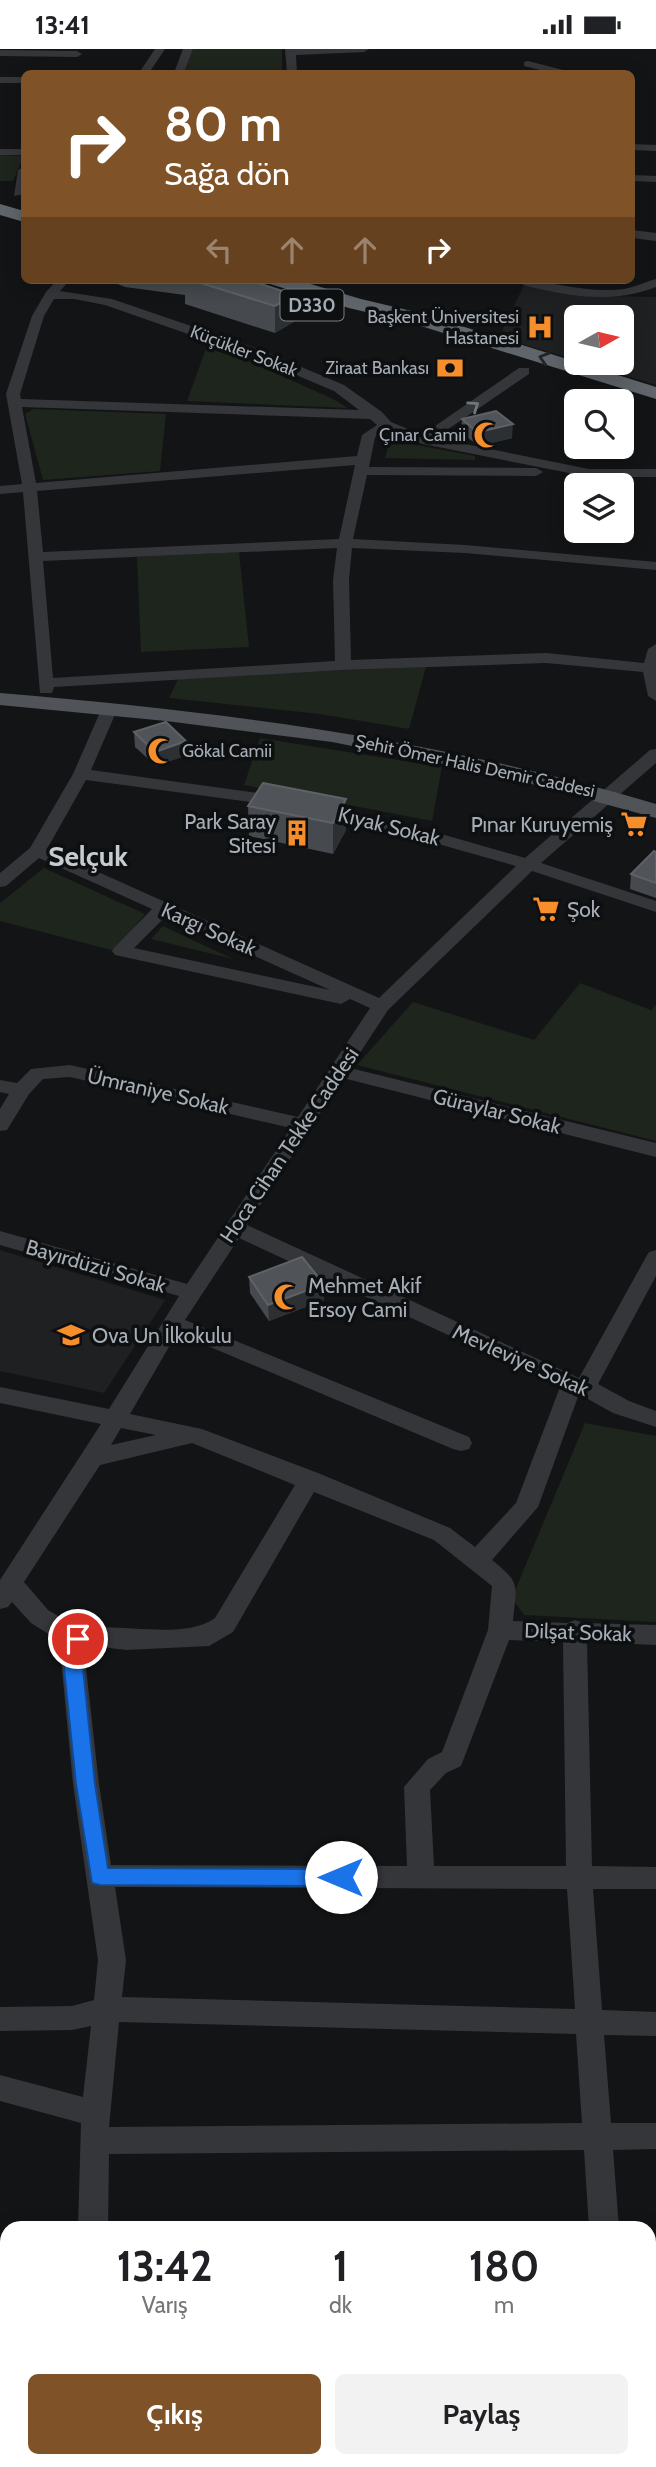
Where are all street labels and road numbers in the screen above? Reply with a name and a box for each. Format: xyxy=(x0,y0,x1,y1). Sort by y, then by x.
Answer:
road number: D330 xyxy=(280,289,344,321)
street label: Küçükler Sokak xyxy=(187,320,302,382)
street label: Şehit Ömer Halis Demir Caddesi xyxy=(353,730,597,802)
street label: Kıyak Sokak xyxy=(335,801,443,851)
street label: Kargı Sokak xyxy=(158,897,261,961)
street label: Hoca Cihan Tekke Caddesi xyxy=(214,1043,364,1247)
street label: Ümraniye Sokak xyxy=(85,1063,232,1120)
street label: Güraylar Sokak xyxy=(431,1083,564,1139)
street label: Bayırdüzü Sokak xyxy=(23,1234,169,1298)
street label: Mevleviye Sokak xyxy=(449,1319,594,1401)
street label: Dilşat Sokak xyxy=(524,1618,633,1646)

